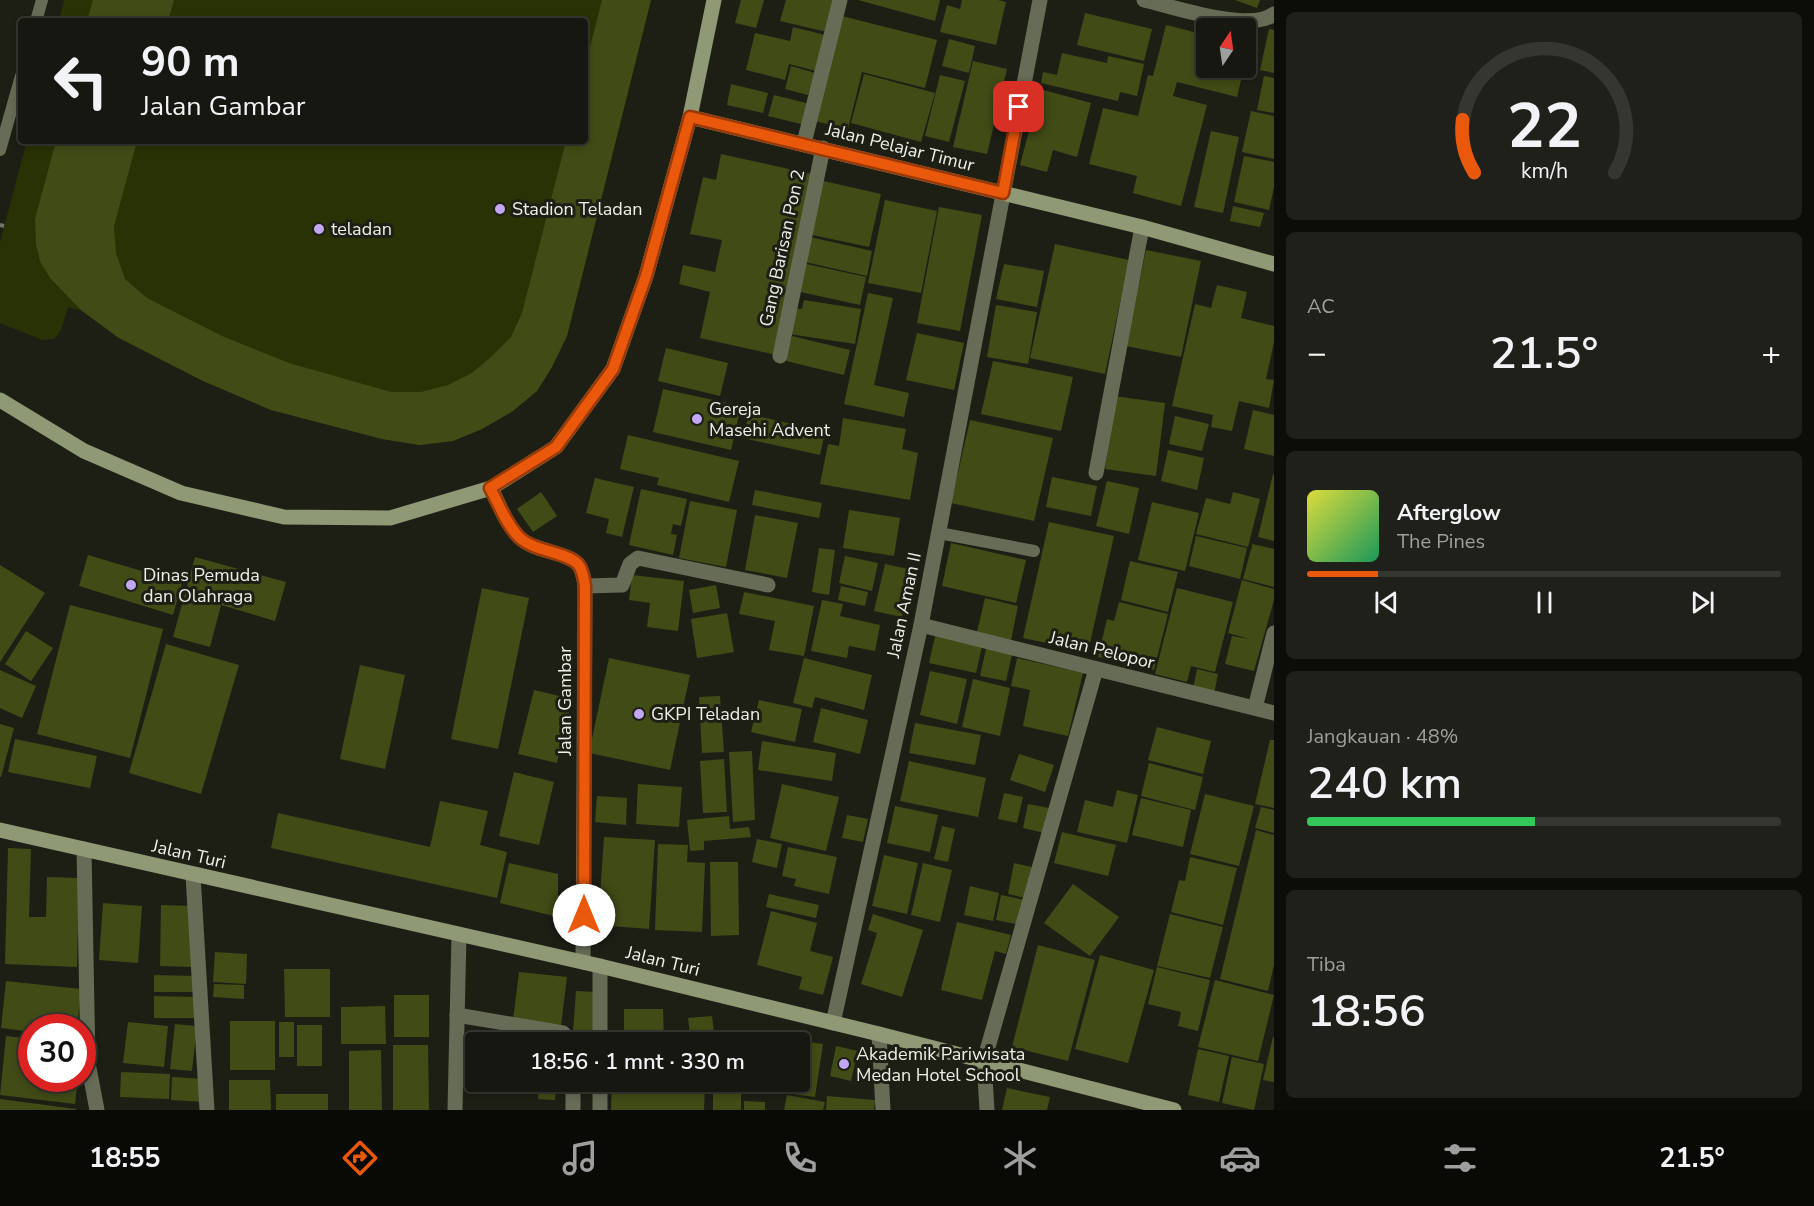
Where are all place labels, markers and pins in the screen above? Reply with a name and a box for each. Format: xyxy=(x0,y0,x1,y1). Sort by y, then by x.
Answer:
pin xyxy=(993,81,1044,132)
place label: Stadion Teladan xyxy=(512,197,643,221)
marker: Stadion Teladan xyxy=(493,202,507,216)
place label: teladan xyxy=(331,217,392,241)
marker: teladan xyxy=(312,222,326,236)
place label: Gereja Masehi Advent xyxy=(709,397,831,442)
marker: Gereja Masehi Advent xyxy=(690,412,704,426)
place label: Dinas Pemuda dan Olahraga xyxy=(143,563,260,608)
marker: Dinas Pemuda dan Olahraga xyxy=(124,578,138,592)
place label: GKPI Teladan xyxy=(651,702,760,726)
marker: GKPI Teladan xyxy=(632,707,646,721)
place label: Akademik Pariwisata Medan Hotel School xyxy=(856,1042,1025,1087)
marker: Akademik Pariwisata Medan Hotel School xyxy=(837,1057,851,1071)

